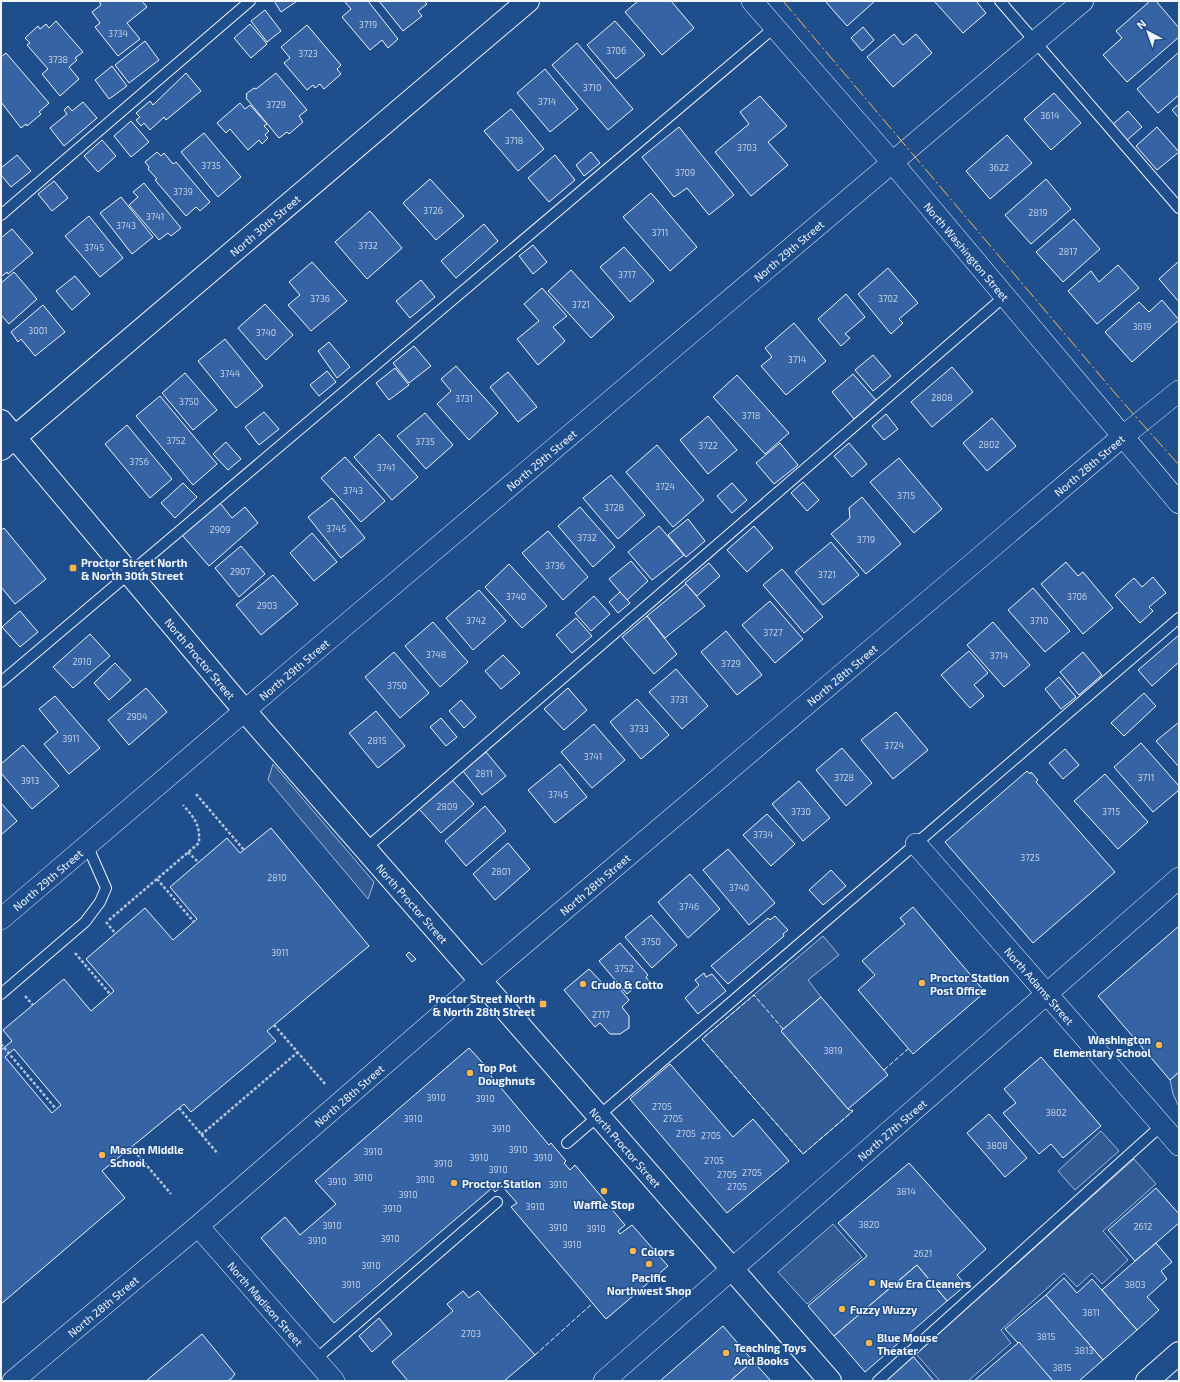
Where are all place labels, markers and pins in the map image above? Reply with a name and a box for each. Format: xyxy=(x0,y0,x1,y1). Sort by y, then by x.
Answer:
place label: Proctor Street North & North 30th Street xyxy=(81,556,187,582)
marker: Proctor Street North & North 30th Street xyxy=(68,563,78,573)
place label: Proctor Station Post Office xyxy=(930,971,1009,997)
place label: Crudo & Cotto xyxy=(591,978,664,991)
marker: Proctor Station Post Office xyxy=(917,978,927,988)
marker: Crudo & Cotto xyxy=(578,979,588,989)
place label: Proctor Street North & North 28th Street xyxy=(429,992,535,1018)
marker: Proctor Street North & North 28th Street xyxy=(538,999,548,1009)
place label: Washington Elementary School xyxy=(1053,1033,1151,1060)
marker: Washington Elementary School xyxy=(1154,1040,1164,1050)
place label: Top Pot Doughnuts xyxy=(478,1061,535,1087)
marker: Top Pot Doughnuts xyxy=(465,1068,475,1078)
place label: Mason Middle School xyxy=(110,1143,184,1169)
marker: Mason Middle School xyxy=(97,1150,107,1160)
place label: Proctor Station xyxy=(462,1177,541,1190)
marker: Proctor Station xyxy=(449,1178,459,1188)
marker: Waffle Stop xyxy=(599,1186,609,1196)
place label: Waffle Stop xyxy=(573,1198,635,1211)
place label: Colors xyxy=(641,1245,675,1258)
marker: Colors xyxy=(628,1246,638,1256)
marker: Pacific Northwest Shop xyxy=(644,1259,654,1269)
place label: Pacific Northwest Shop xyxy=(607,1271,692,1297)
place label: New Era Cleaners xyxy=(880,1277,971,1290)
marker: New Era Cleaners xyxy=(867,1278,877,1288)
place label: Fuzzy Wuzzy xyxy=(850,1303,918,1317)
marker: Fuzzy Wuzzy xyxy=(837,1304,847,1314)
place label: Blue Mouse Theater xyxy=(877,1331,938,1357)
marker: Blue Mouse Theater xyxy=(864,1338,874,1348)
place label: Teaching Toys And Books xyxy=(734,1341,806,1367)
marker: Teaching Toys And Books xyxy=(721,1348,731,1358)

